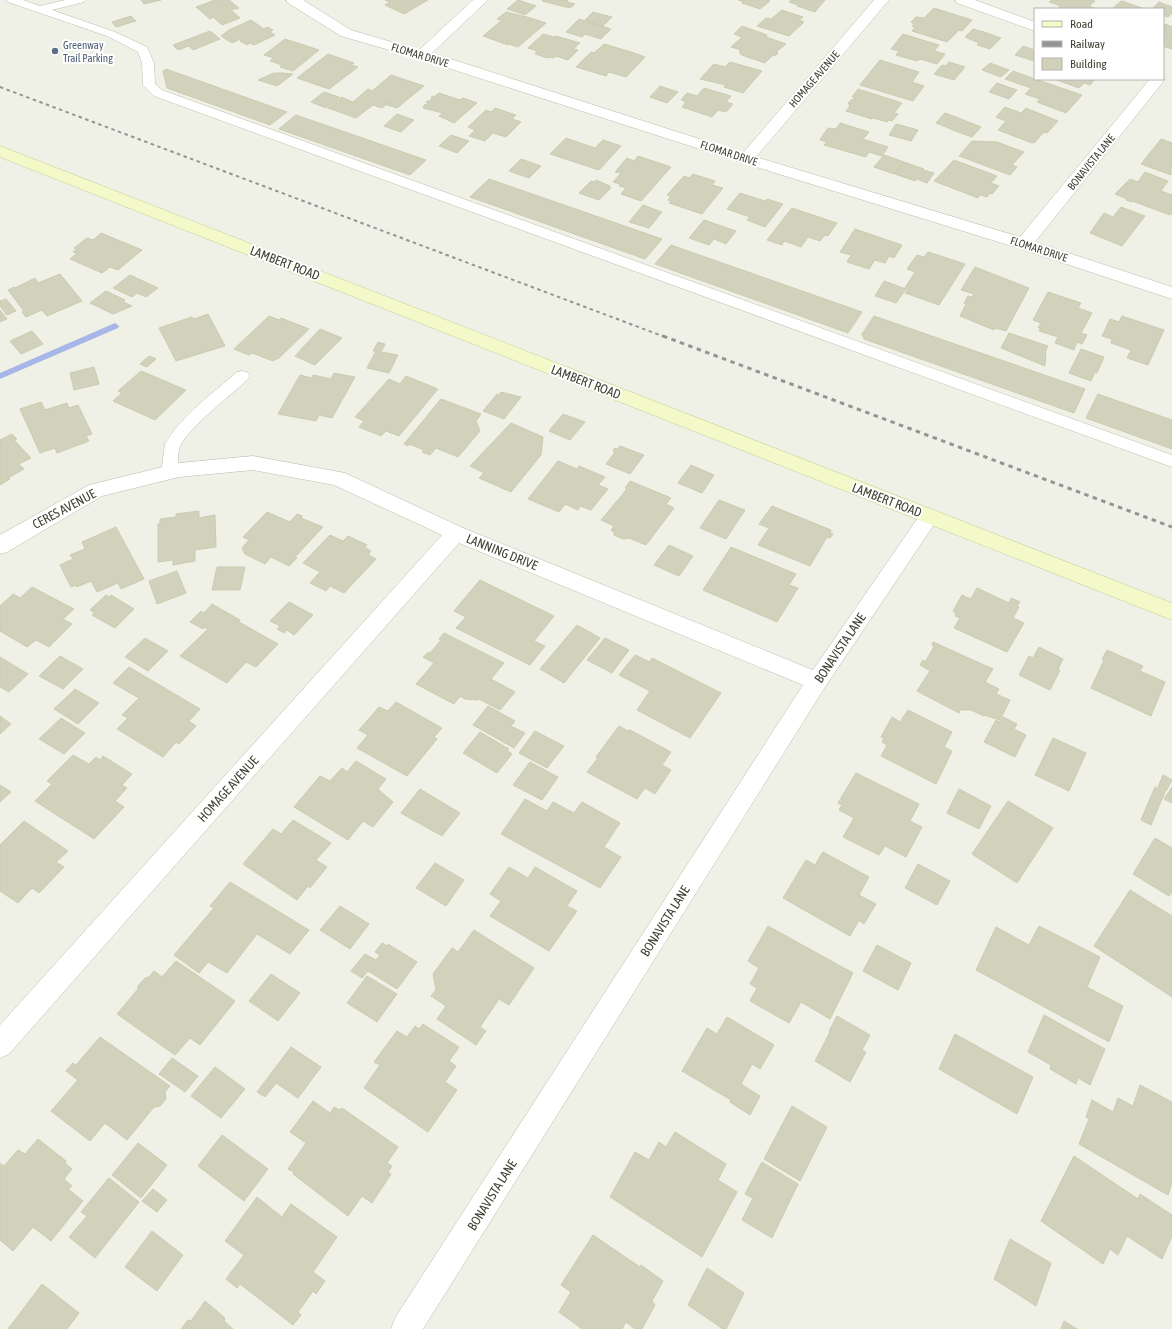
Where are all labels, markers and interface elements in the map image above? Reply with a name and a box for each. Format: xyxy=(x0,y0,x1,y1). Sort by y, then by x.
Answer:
legend xyxy=(1034,8,1164,80)
text: Road xyxy=(1070,17,1093,31)
text: Railway xyxy=(1070,37,1105,51)
place label: Greenway Trail Parking xyxy=(63,39,113,64)
street label: FLOMAR DRIVE xyxy=(390,41,450,69)
marker: Greenway Trail Parking xyxy=(50,46,60,56)
street label: HOMAGE AVENUE xyxy=(786,48,842,110)
text: Building xyxy=(1070,57,1108,71)
street label: BONAVISTA LANE xyxy=(1065,131,1117,192)
street label: FLOMAR DRIVE xyxy=(699,138,759,168)
street label: FLOMAR DRIVE xyxy=(1009,234,1069,264)
street label: LAMBERT ROAD xyxy=(248,243,322,283)
street label: LAMBERT ROAD xyxy=(549,362,623,402)
street label: LAMBERT ROAD xyxy=(850,480,924,520)
street label: CERES AVENUE xyxy=(30,486,99,532)
street label: LANNING DRIVE xyxy=(464,531,540,573)
street label: BONAVISTA LANE xyxy=(811,610,869,686)
street label: HOMAGE AVENUE xyxy=(195,753,262,825)
street label: BONAVISTA LANE xyxy=(637,882,693,959)
street label: BONAVISTA LANE xyxy=(464,1156,520,1233)

